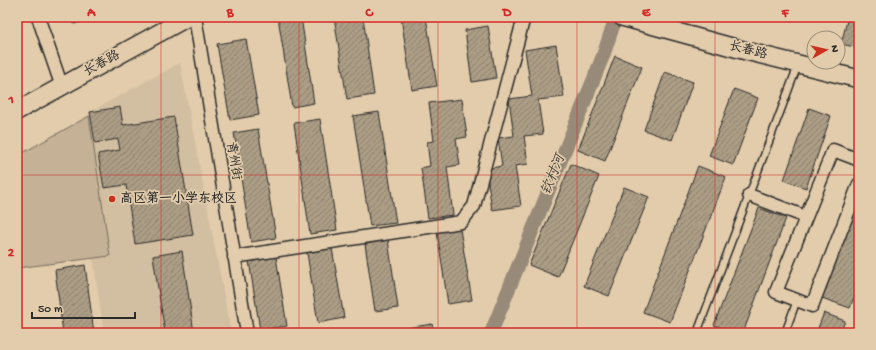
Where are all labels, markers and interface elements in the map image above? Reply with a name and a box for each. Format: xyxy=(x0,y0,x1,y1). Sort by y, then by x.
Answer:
text: A xyxy=(86,6,96,21)
text: B xyxy=(226,6,235,21)
text: C xyxy=(364,6,374,21)
text: D xyxy=(502,6,512,21)
text: E xyxy=(642,6,651,21)
text: F xyxy=(781,6,790,21)
north arrow xyxy=(806,30,846,70)
street label: 长春路 xyxy=(727,38,769,63)
text: N xyxy=(827,44,840,53)
street label: 长春路 xyxy=(81,47,123,80)
text: 1 xyxy=(7,93,14,108)
street label: 青州街 xyxy=(223,140,244,181)
water label: 钦村河 xyxy=(537,150,570,198)
place label: 高区第一小学东校区 xyxy=(120,191,237,207)
marker: 高区第一小学东校区 xyxy=(107,194,117,204)
text: 2 xyxy=(8,246,15,261)
scale bar xyxy=(32,294,135,320)
text: 50 m xyxy=(38,303,63,317)

